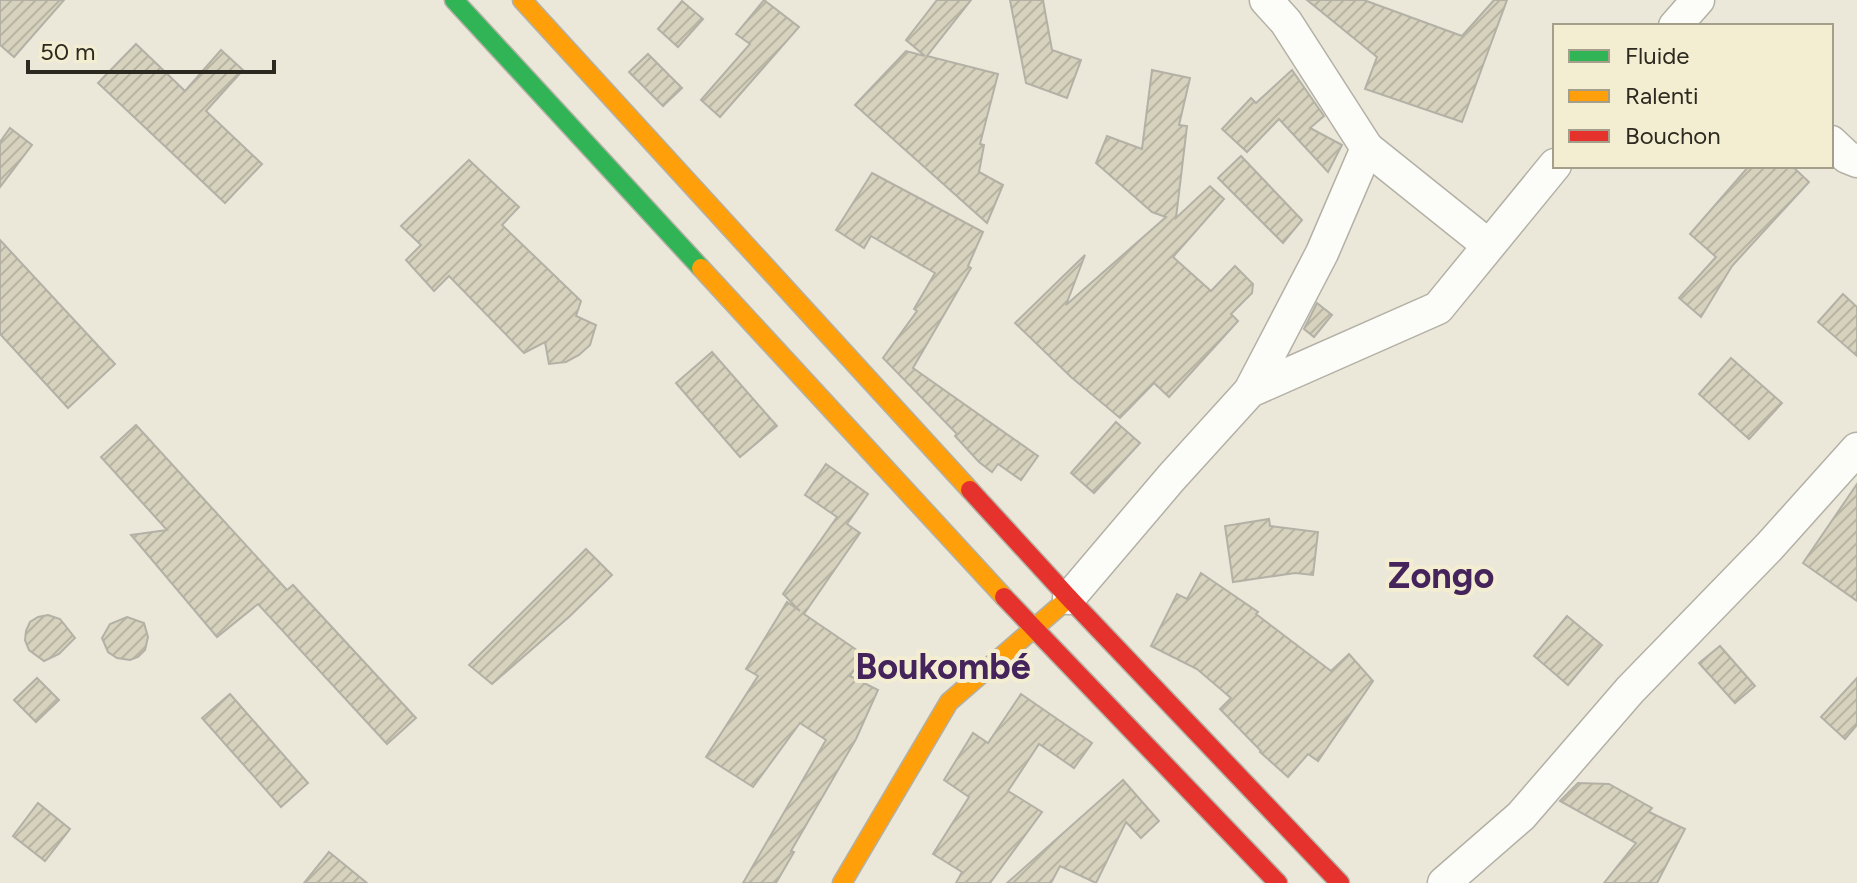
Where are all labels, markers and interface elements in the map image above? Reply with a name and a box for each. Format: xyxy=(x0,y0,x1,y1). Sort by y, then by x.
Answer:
scale bar xyxy=(28,24,274,74)
legend xyxy=(1553,24,1833,168)
text: 50 m xyxy=(40,37,96,66)
text: Fluide xyxy=(1625,41,1689,70)
text: Ralenti xyxy=(1625,81,1699,110)
text: Bouchon xyxy=(1625,121,1721,150)
district label: Zongo xyxy=(1388,554,1494,597)
district label: Boukombé xyxy=(855,645,1031,688)

